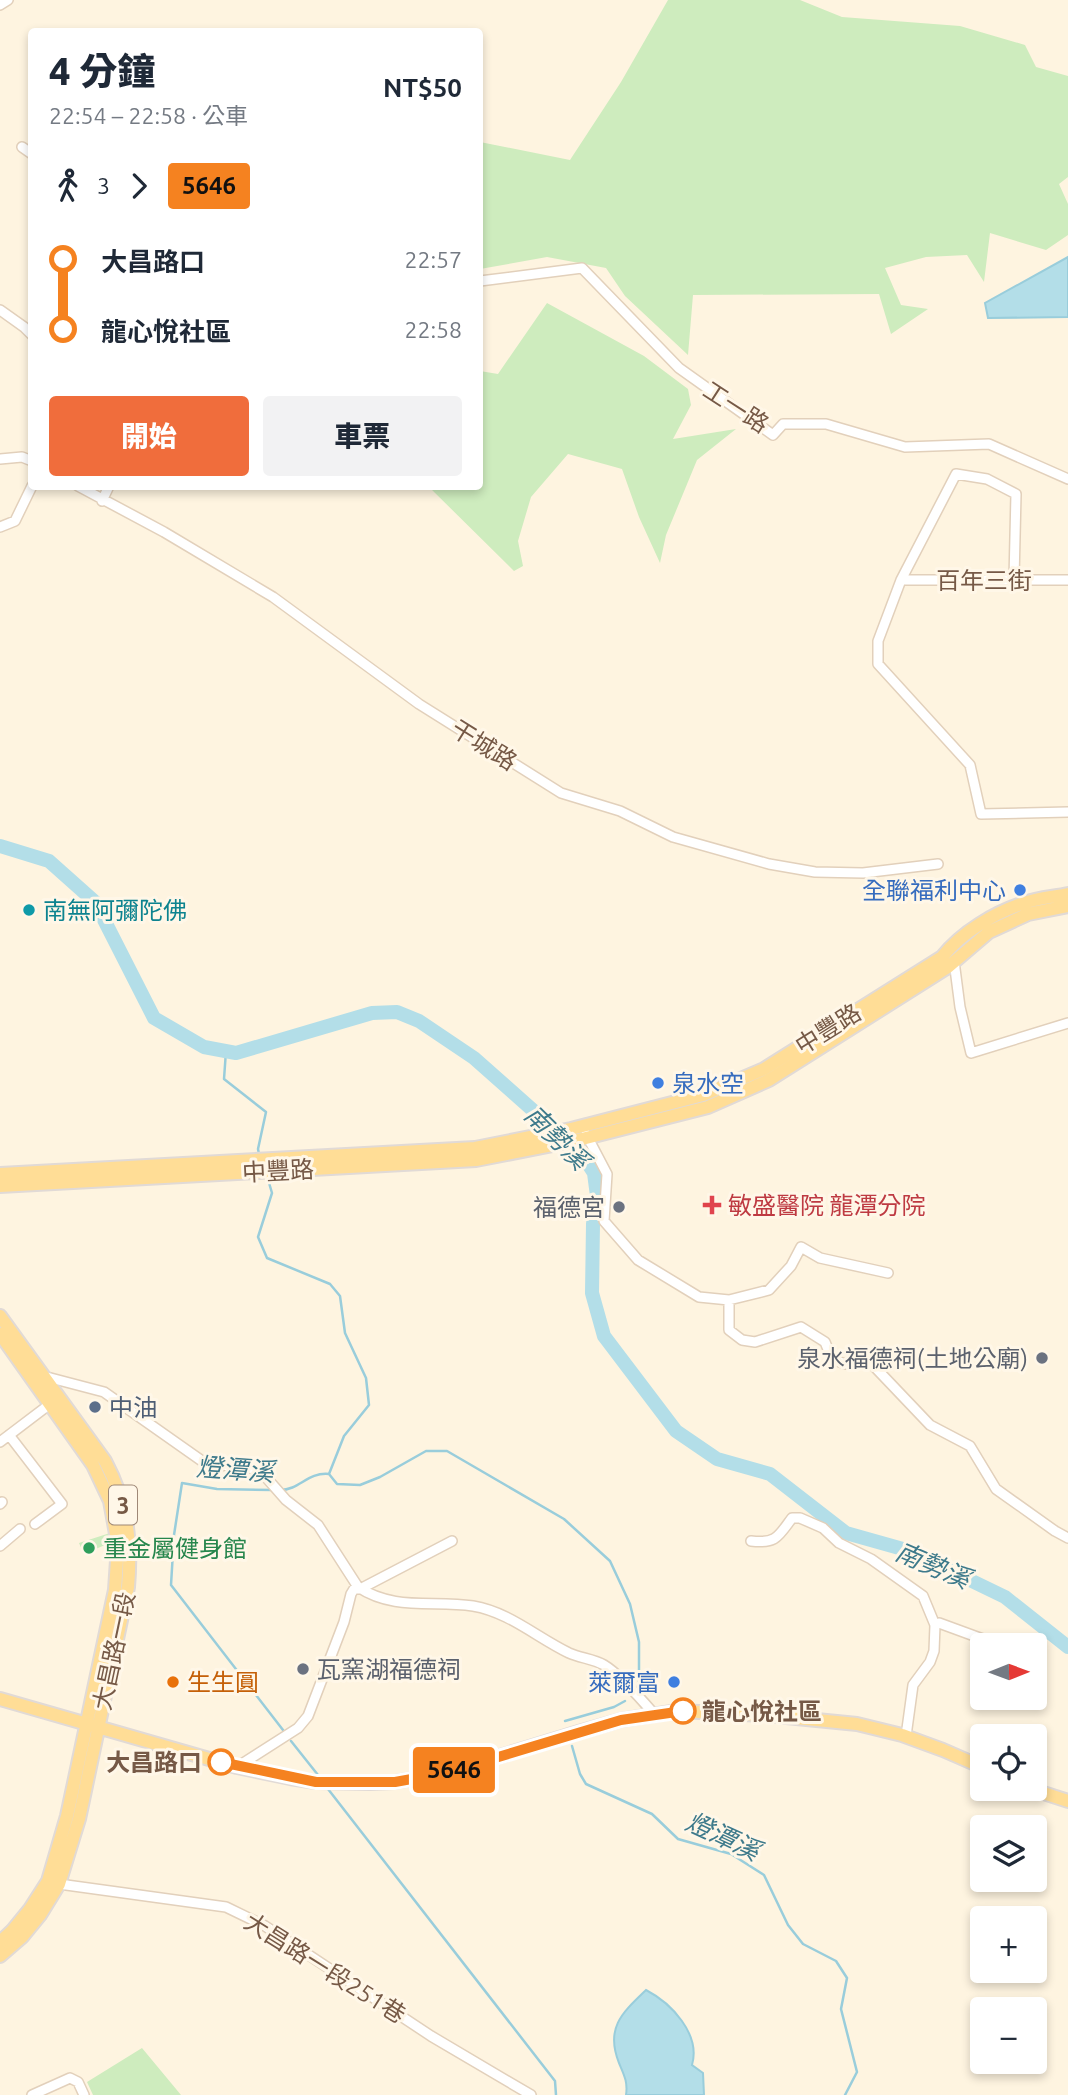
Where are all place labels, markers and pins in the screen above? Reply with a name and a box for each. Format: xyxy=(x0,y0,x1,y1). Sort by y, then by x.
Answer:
place label: 全聯福利中心 xyxy=(862,877,1006,904)
marker: 全聯福利中心 xyxy=(1012,882,1028,898)
place label: 南無阿彌陀佛 xyxy=(43,897,187,924)
marker: 南無阿彌陀佛 xyxy=(21,902,37,918)
place label: 泉水空 xyxy=(672,1070,744,1097)
marker: 泉水空 xyxy=(650,1075,666,1091)
place label: 敏盛醫院 龍潭分院 xyxy=(728,1192,926,1219)
place label: 福德宮 xyxy=(533,1194,605,1221)
marker: 敏盛醫院 龍潭分院 xyxy=(702,1195,722,1215)
marker: 福德宮 xyxy=(611,1199,627,1215)
place label: 泉水福德祠(土地公廟) xyxy=(797,1345,1028,1372)
marker: 泉水福德祠(土地公廟) xyxy=(1034,1350,1050,1366)
place label: 中油 xyxy=(109,1394,157,1421)
marker: 中油 xyxy=(87,1399,103,1415)
place label: 重金屬健身館 xyxy=(103,1535,247,1562)
marker: 重金屬健身館 xyxy=(81,1540,97,1556)
place label: 瓦窯湖福德祠 xyxy=(317,1656,461,1683)
marker: 瓦窯湖福德祠 xyxy=(295,1661,311,1677)
place label: 生生圓 xyxy=(187,1669,259,1696)
place label: 萊爾富 xyxy=(588,1669,660,1696)
marker: 生生圓 xyxy=(165,1674,181,1690)
marker: 萊爾富 xyxy=(666,1674,682,1690)
marker: 龍心悅社區 xyxy=(670,1698,696,1724)
place label: 龍心悅社區 xyxy=(702,1698,822,1725)
place label: 大昌路口 xyxy=(106,1749,202,1776)
marker: 大昌路口 xyxy=(208,1749,234,1775)

